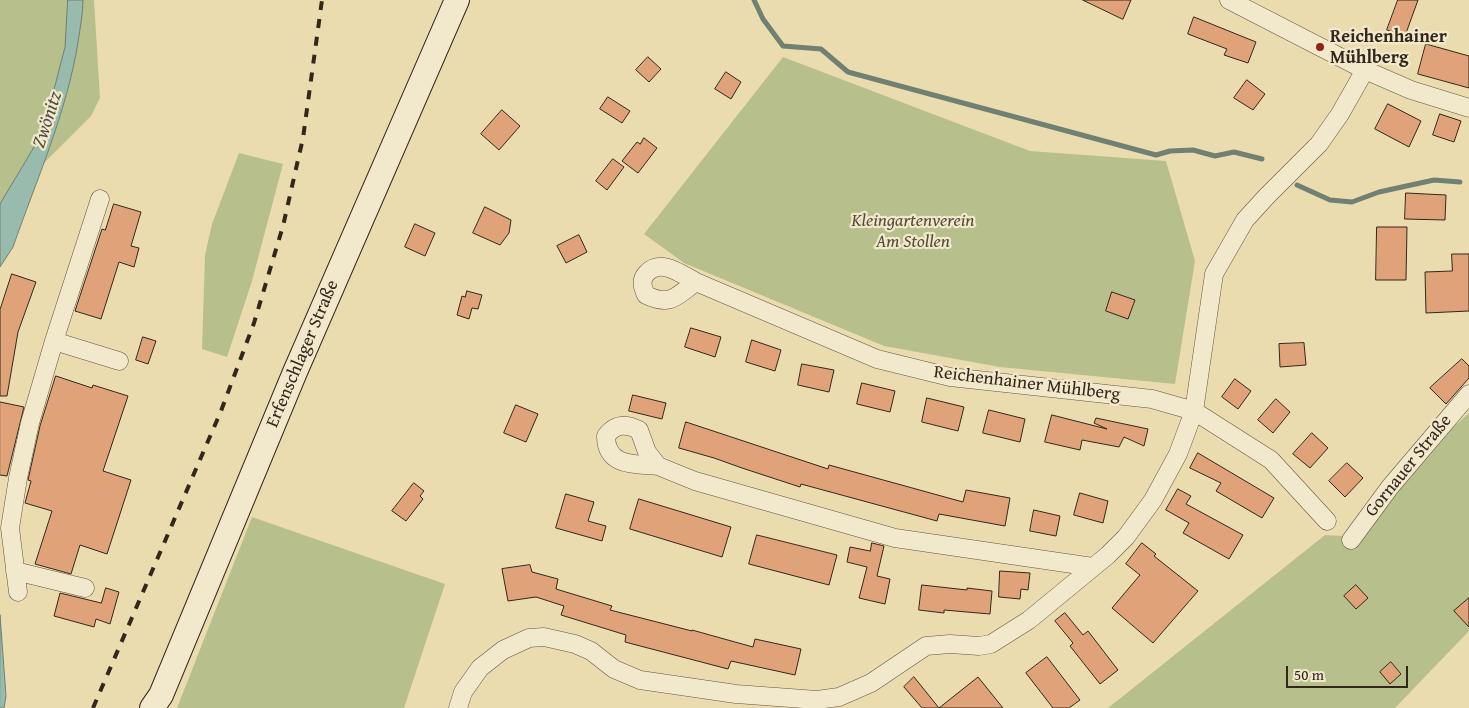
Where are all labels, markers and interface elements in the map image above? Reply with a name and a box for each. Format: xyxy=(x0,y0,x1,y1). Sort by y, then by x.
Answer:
place label: Reichenhainer Mühlberg xyxy=(1330,26,1447,68)
marker: Reichenhainer Mühlberg xyxy=(1314,41,1326,53)
water label: Zwönitz xyxy=(28,89,68,151)
park label: Kleingartenverein Am Stollen xyxy=(852,210,974,252)
street label: Erfenschlager Straße xyxy=(262,277,344,431)
street label: Reichenhainer Mühlberg xyxy=(933,362,1121,406)
street label: Gornauer Straße xyxy=(1361,411,1457,521)
scale bar xyxy=(1289,656,1412,688)
text: 50 m xyxy=(1294,664,1324,685)

